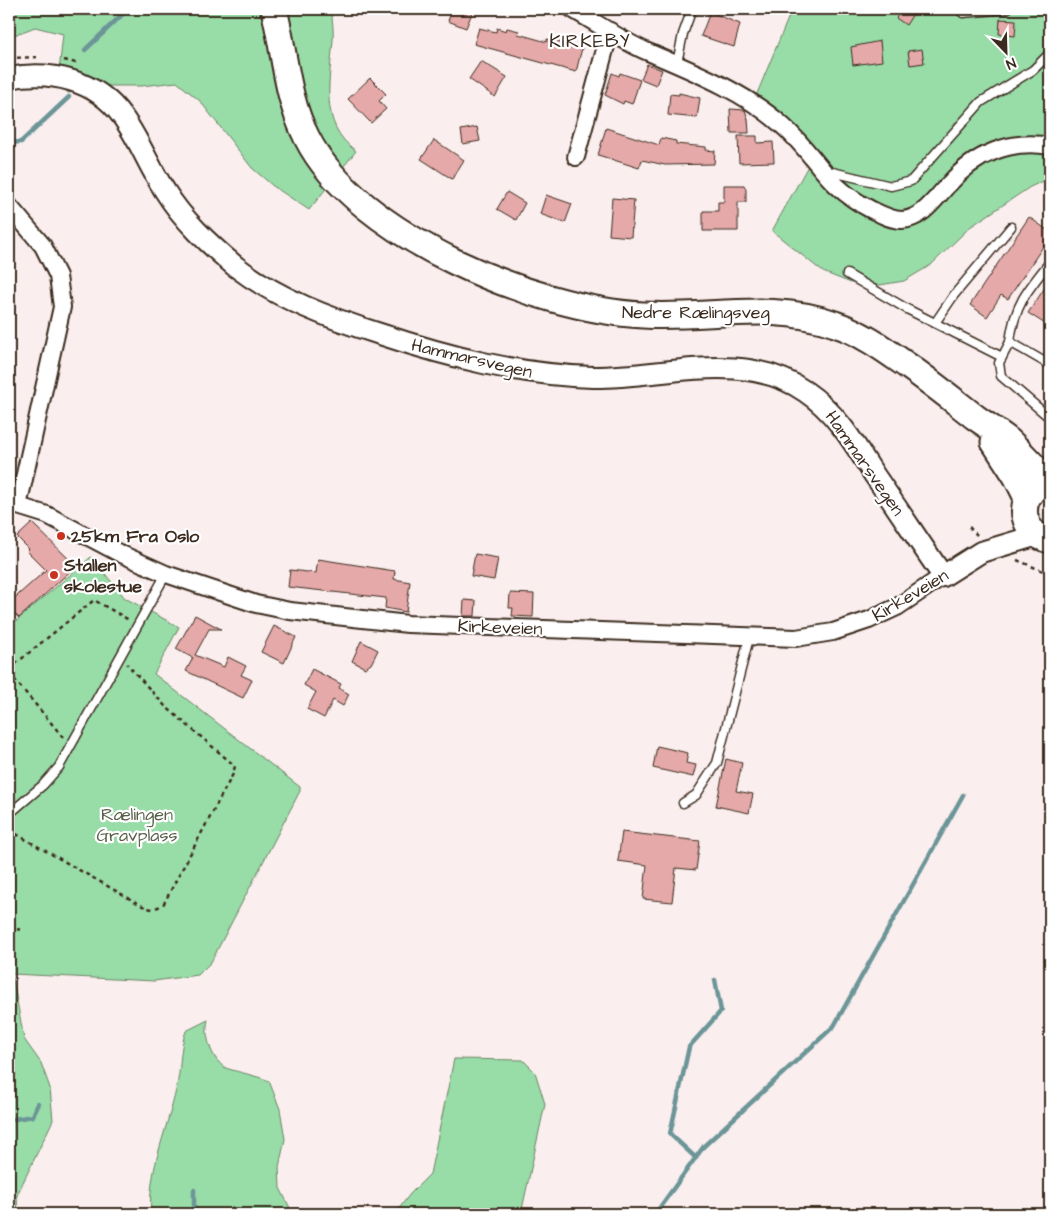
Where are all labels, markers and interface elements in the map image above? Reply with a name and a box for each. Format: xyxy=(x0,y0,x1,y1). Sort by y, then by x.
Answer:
district label: KIRKEBY xyxy=(549,28,631,55)
north arrow xyxy=(982,28,1032,78)
text: N xyxy=(1003,52,1019,74)
street label: Nedre Rælingsveg xyxy=(622,300,770,326)
street label: Hammarsvegen xyxy=(409,332,535,386)
street label: Hammarsvegen xyxy=(818,406,910,522)
place label: 25km Fra Oslo xyxy=(70,524,200,549)
marker: 25km Fra Oslo xyxy=(55,530,67,542)
place label: Stallen skolestue xyxy=(63,553,142,599)
street label: Kirkeveien xyxy=(867,563,953,628)
marker: Stallen skolestue xyxy=(48,569,60,581)
street label: Kirkeveien xyxy=(457,614,543,641)
park label: Rælingen Gravplass xyxy=(97,802,177,848)

